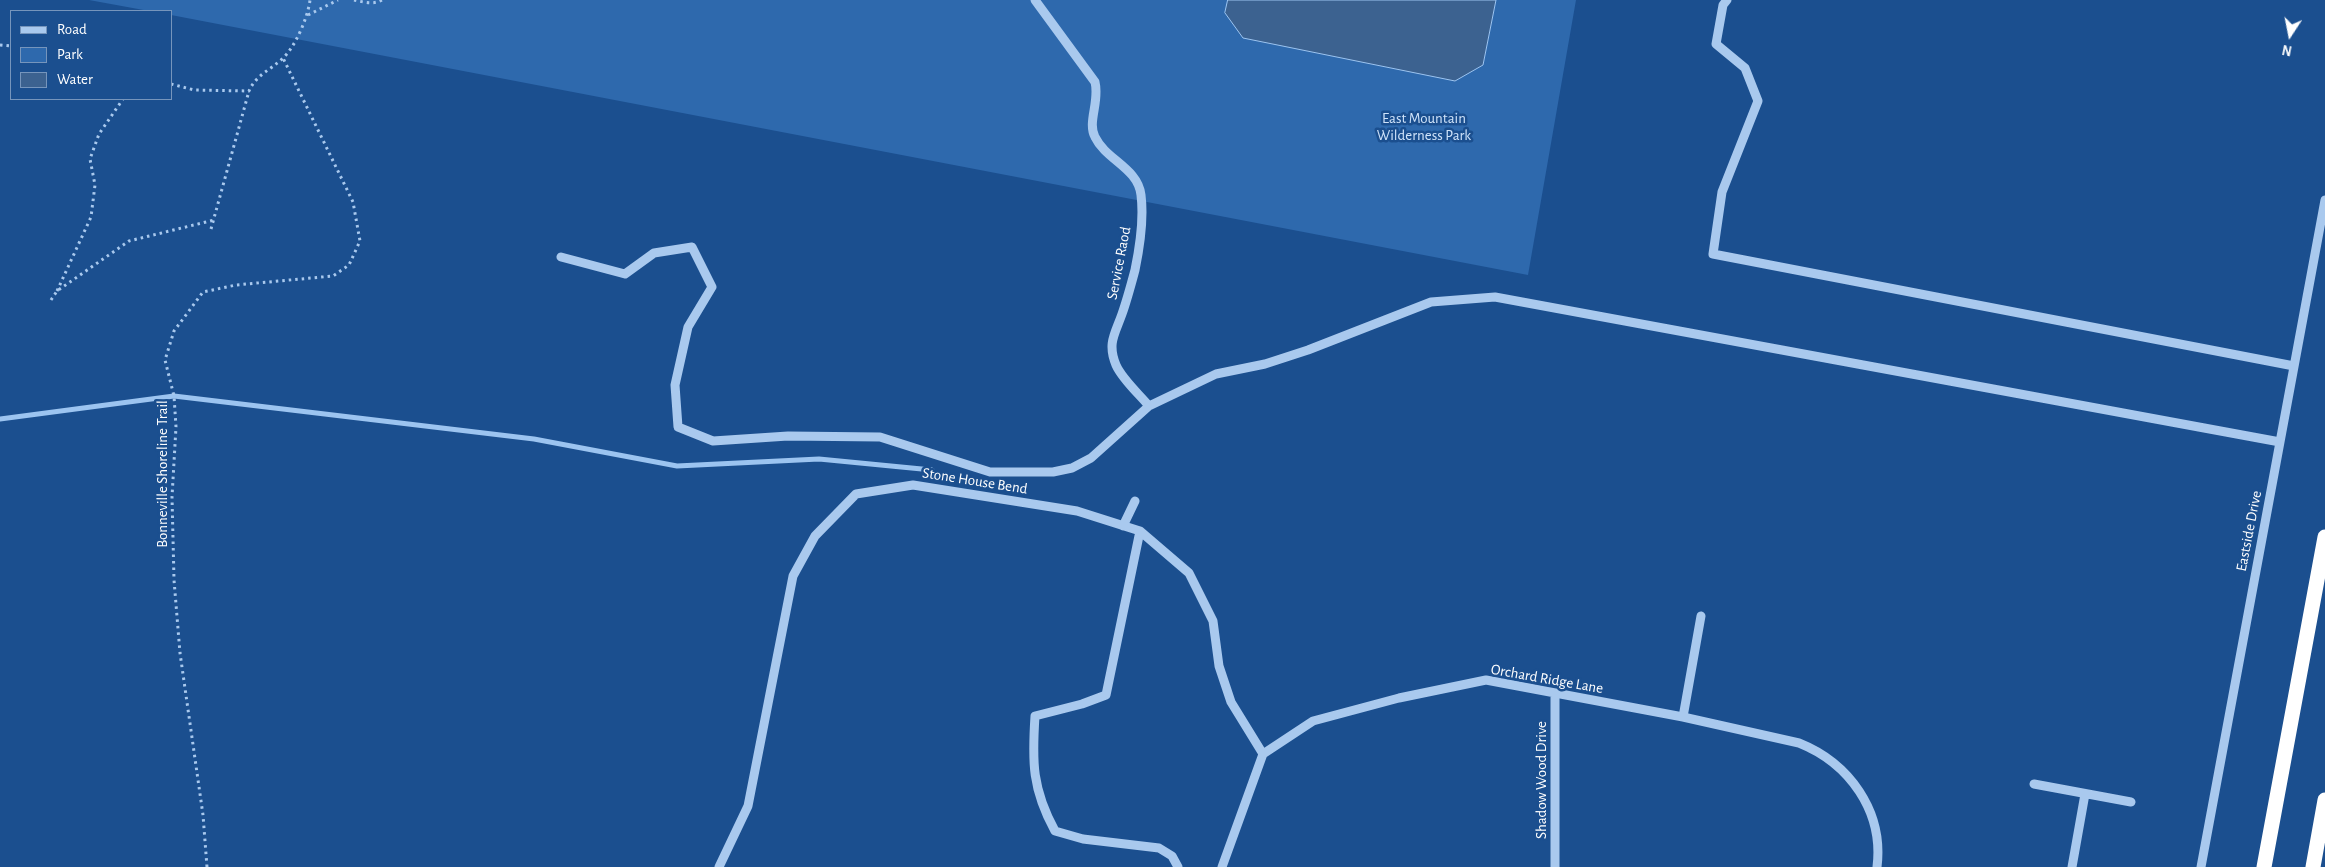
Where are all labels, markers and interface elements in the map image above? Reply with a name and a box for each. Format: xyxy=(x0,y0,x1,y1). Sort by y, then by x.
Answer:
legend xyxy=(10,10,172,100)
north arrow xyxy=(2265,10,2315,60)
text: Road xyxy=(57,22,87,37)
text: N xyxy=(2281,42,2293,58)
text: Park xyxy=(57,47,83,62)
text: Water xyxy=(57,72,93,87)
park label: East Mountain Wilderness Park xyxy=(1377,109,1471,144)
street label: Service Raod xyxy=(1103,225,1135,301)
street label: Bonneville Shoreline Trail xyxy=(153,400,171,548)
street label: Stone House Bend xyxy=(921,464,1029,498)
street label: Eastside Drive xyxy=(2232,489,2266,573)
street label: Orchard Ridge Lane xyxy=(1489,660,1605,698)
street label: Shadow Wood Drive xyxy=(1532,721,1550,839)

